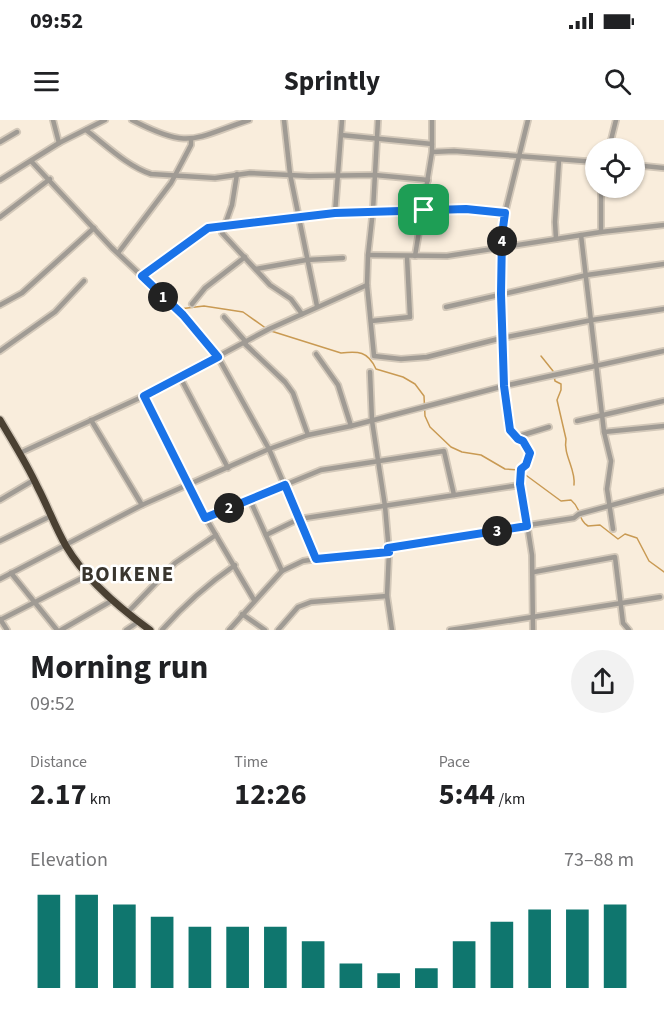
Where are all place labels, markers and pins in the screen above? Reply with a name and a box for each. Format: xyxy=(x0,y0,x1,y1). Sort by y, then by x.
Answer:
pin xyxy=(398,184,449,235)
pin: 4 xyxy=(487,226,517,256)
pin: 1 xyxy=(148,282,178,312)
pin: 2 xyxy=(214,493,244,523)
pin: 3 xyxy=(482,516,512,546)

